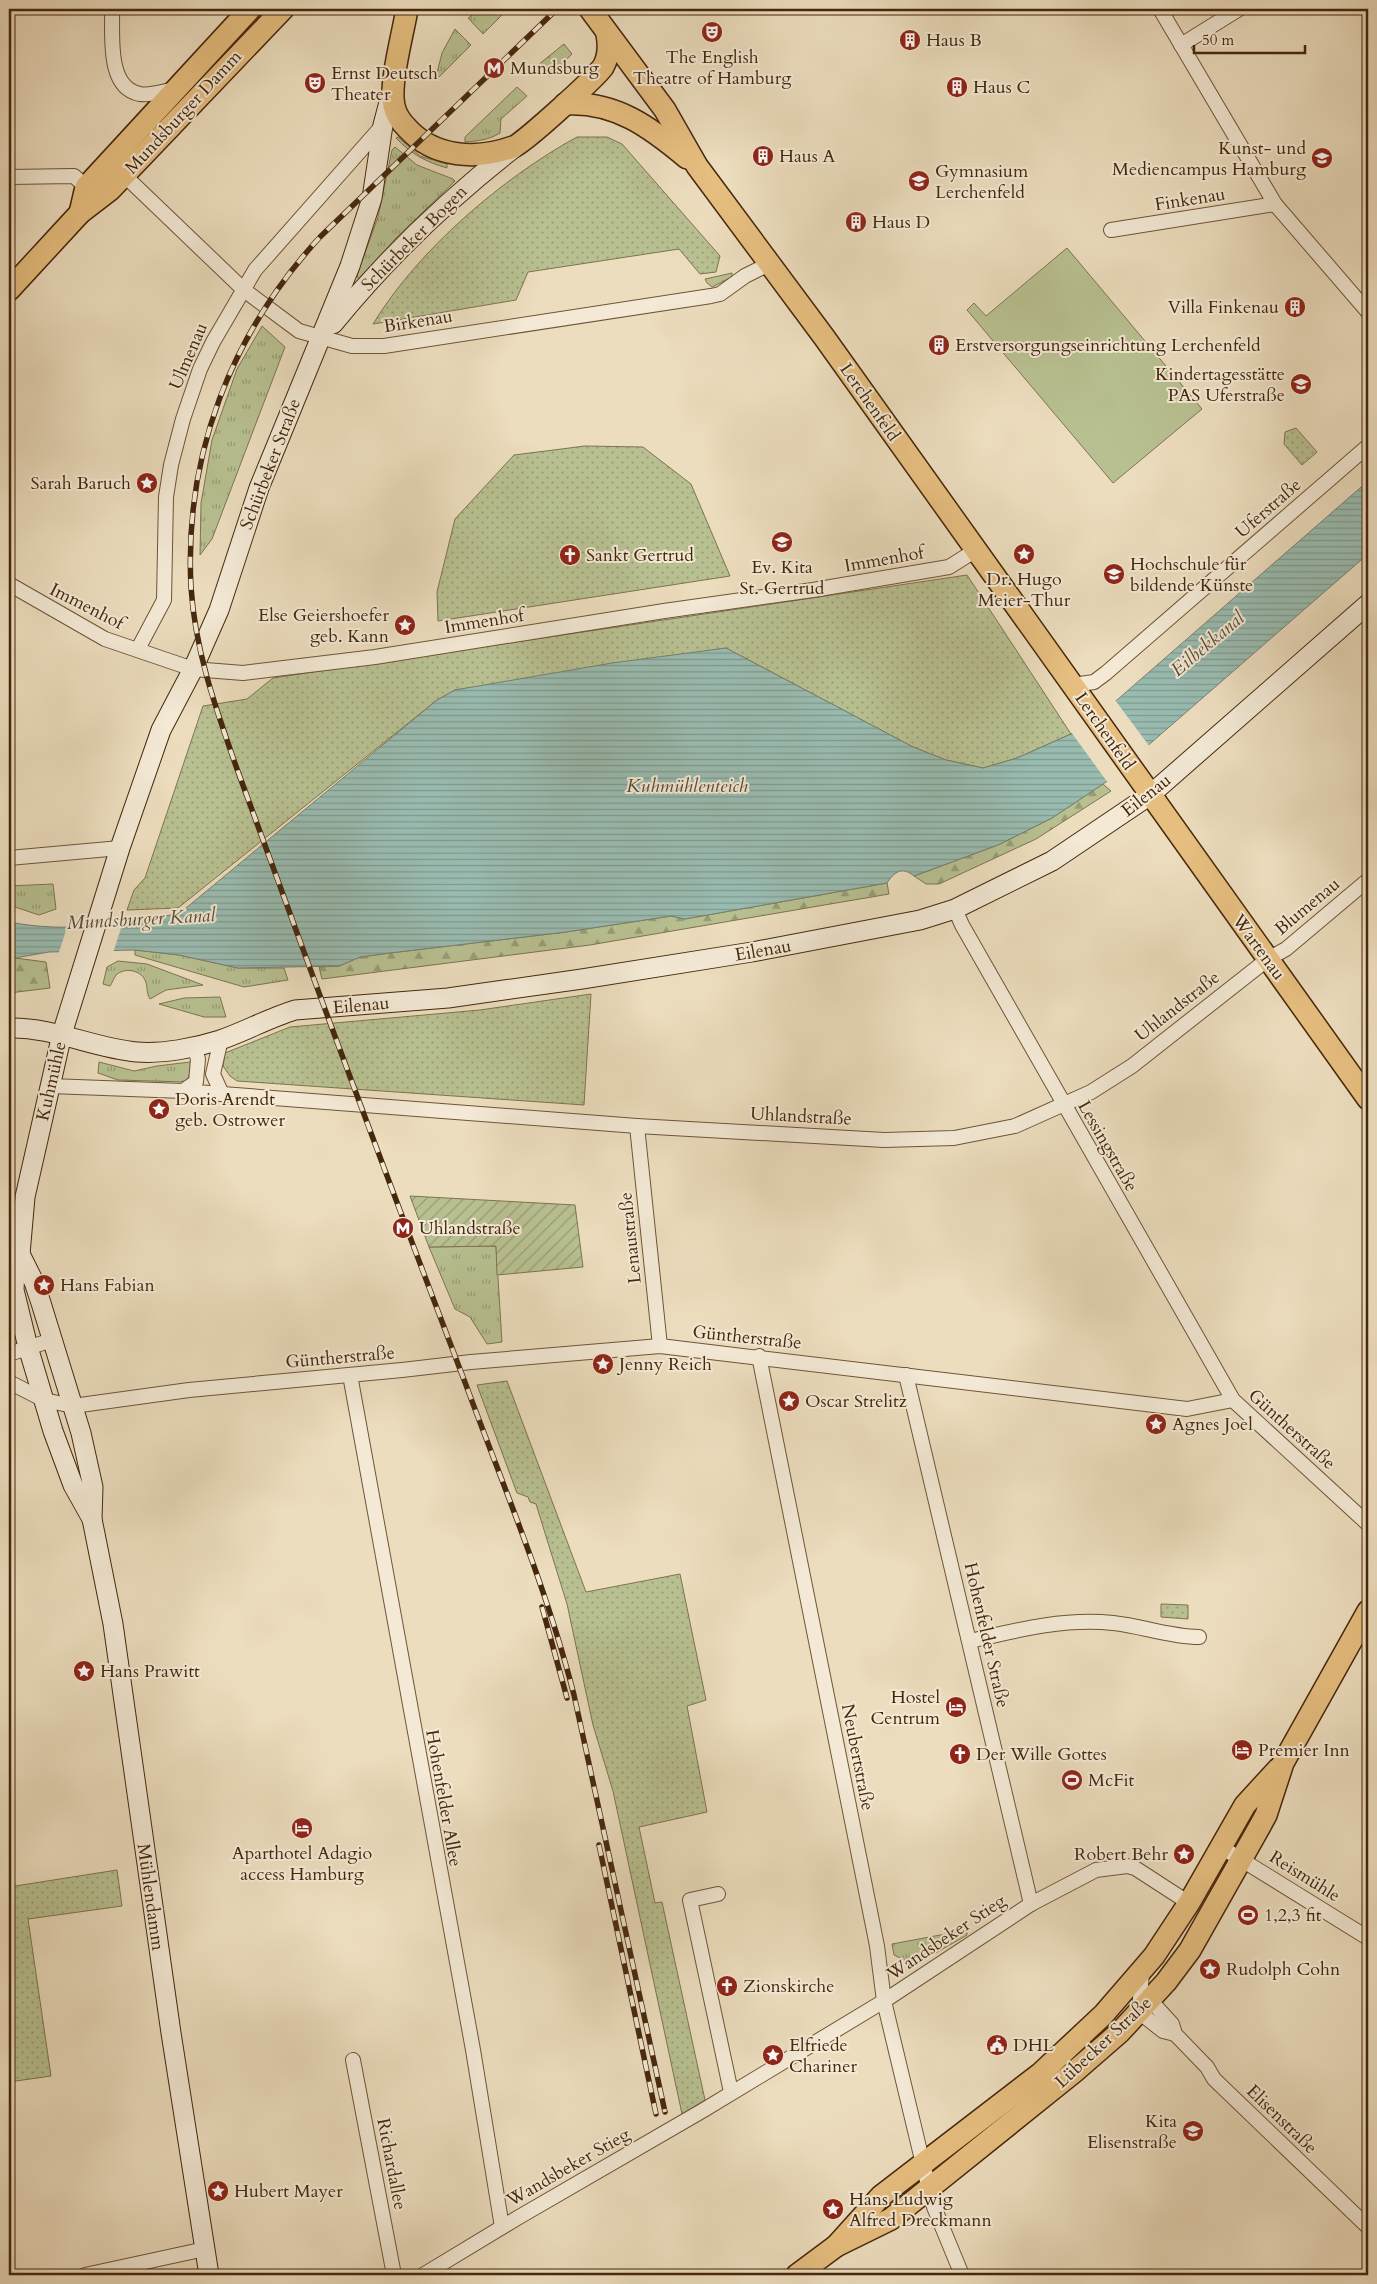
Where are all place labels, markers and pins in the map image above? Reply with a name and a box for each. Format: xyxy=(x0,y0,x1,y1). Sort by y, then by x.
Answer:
theatre icon: The English Theatre of Hamburg xyxy=(700,20,724,44)
building icon: Haus B xyxy=(898,28,922,52)
place label: Haus B xyxy=(926,28,982,53)
place label: The English Theatre of Hamburg xyxy=(633,45,792,91)
metro station icon: Mundsburg xyxy=(482,56,506,80)
place label: Mundsburg xyxy=(510,56,600,81)
place label: Ernst Deutsch Theater xyxy=(331,61,438,107)
theatre icon: Ernst Deutsch Theater xyxy=(303,71,327,95)
building icon: Haus C xyxy=(945,75,969,99)
place label: Haus C xyxy=(973,75,1031,100)
place label: Kunst- und Mediencampus Hamburg xyxy=(1112,136,1307,182)
building icon: Haus A xyxy=(751,144,775,168)
place label: Haus A xyxy=(779,144,836,169)
school or university icon: Kunst- und Mediencampus Hamburg xyxy=(1310,146,1334,170)
place label: Gymnasium Lerchenfeld xyxy=(935,159,1029,205)
school or university icon: Gymnasium Lerchenfeld xyxy=(907,169,931,193)
building icon: Haus D xyxy=(844,210,868,234)
place label: Haus D xyxy=(872,210,930,235)
place label: Villa Finkenau xyxy=(1168,295,1279,320)
building icon: Villa Finkenau xyxy=(1283,295,1307,319)
building icon: Erstversorgungseinrichtung Lerchenfeld xyxy=(927,333,951,357)
place label: Erstversorgungseinrichtung Lerchenfeld xyxy=(955,333,1261,358)
place label: Kindertagesstätte PAS Uferstraße xyxy=(1155,362,1285,408)
school or university icon: Kindertagesstätte PAS Uferstraße xyxy=(1289,372,1313,396)
place label: Sarah Baruch xyxy=(31,471,131,496)
place icon: Sarah Baruch xyxy=(135,471,159,495)
school or university icon: Ev. Kita St. Gertrud xyxy=(770,530,794,554)
place icon: Dr. Hugo Meier-Thur xyxy=(1012,542,1036,566)
church icon: Sankt Gertrud xyxy=(558,543,582,567)
place label: Sankt Gertrud xyxy=(586,543,694,568)
place label: Hochschule für bildende Künste xyxy=(1130,552,1253,598)
place label: Ev. Kita St. Gertrud xyxy=(740,555,825,601)
school or university icon: Hochschule für bildende Künste xyxy=(1102,562,1126,586)
place label: Dr. Hugo Meier-Thur xyxy=(978,567,1071,613)
place label: Else Geiershoefer geb. Kann xyxy=(258,603,390,649)
place icon: Else Geiershoefer geb. Kann xyxy=(393,613,417,637)
place label: Doris Arendt geb. Ostrower xyxy=(175,1087,285,1133)
place icon: Doris Arendt geb. Ostrower xyxy=(147,1097,171,1121)
metro station icon: Uhlandstraße xyxy=(391,1216,415,1240)
place label: Uhlandstraße xyxy=(419,1216,521,1241)
place icon: Hans Fabian xyxy=(32,1273,56,1297)
place label: Hans Fabian xyxy=(60,1273,155,1298)
place icon: Jenny Reich xyxy=(591,1352,615,1376)
place label: Jenny Reich xyxy=(616,1352,712,1377)
place icon: Oscar Strelitz xyxy=(777,1389,801,1413)
place label: Oscar Strelitz xyxy=(805,1389,907,1414)
place icon: Agnes Joel xyxy=(1144,1412,1168,1436)
place label: Agnes Joel xyxy=(1172,1412,1253,1437)
place icon: Hans Prawitt xyxy=(72,1659,96,1683)
place label: Hans Prawitt xyxy=(100,1659,200,1684)
place label: Hostel Centrum xyxy=(870,1685,941,1731)
hotel icon: Hostel Centrum xyxy=(944,1695,968,1719)
hotel icon: Premier Inn xyxy=(1230,1738,1254,1762)
place label: Premier Inn xyxy=(1258,1738,1351,1763)
church icon: Der Wille Gottes xyxy=(948,1742,972,1766)
place label: Der Wille Gottes xyxy=(976,1742,1107,1767)
sports icon: McFit xyxy=(1060,1768,1084,1792)
place label: McFit xyxy=(1088,1768,1134,1793)
hotel icon: Aparthotel Adagio access Hamburg xyxy=(290,1816,314,1840)
place label: Aparthotel Adagio access Hamburg xyxy=(232,1841,372,1887)
place label: Robert Behr xyxy=(1074,1842,1168,1867)
place icon: Robert Behr xyxy=(1172,1842,1196,1866)
sports icon: 1,2,3 fit xyxy=(1236,1903,1260,1927)
place label: 1,2,3 fit xyxy=(1264,1903,1322,1928)
place icon: Rudolph Cohn xyxy=(1198,1957,1222,1981)
place label: Rudolph Cohn xyxy=(1226,1957,1341,1982)
church icon: Zionskirche xyxy=(715,1974,739,1998)
place label: Zionskirche xyxy=(743,1974,834,1999)
place label: Elfriede Chariner xyxy=(789,2033,857,2079)
public building icon: DHL xyxy=(985,2033,1009,2057)
place label: DHL xyxy=(1013,2033,1054,2058)
place icon: Elfriede Chariner xyxy=(761,2043,785,2067)
place label: Kita Elisenstraße xyxy=(1087,2109,1177,2155)
school or university icon: Kita Elisenstraße xyxy=(1181,2119,1205,2143)
place icon: Hubert Mayer xyxy=(206,2179,230,2203)
place label: Hubert Mayer xyxy=(234,2179,343,2204)
place label: Hans Ludwig Alfred Dreckmann xyxy=(849,2187,992,2233)
place icon: Hans Ludwig Alfred Dreckmann xyxy=(821,2197,845,2221)

